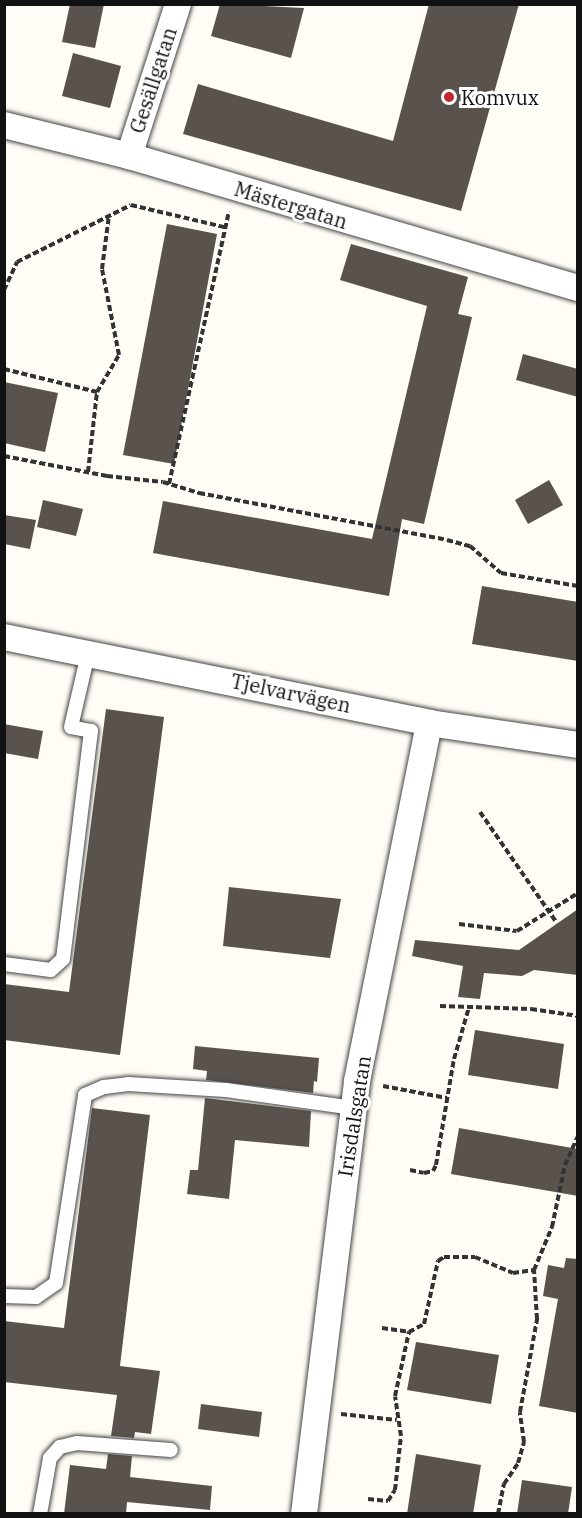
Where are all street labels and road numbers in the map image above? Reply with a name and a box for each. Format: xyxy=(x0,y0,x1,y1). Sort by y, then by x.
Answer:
street label: Gesällgatan xyxy=(125,24,181,136)
street label: Mästergatan xyxy=(232,176,350,234)
street label: Tjelvarvägen xyxy=(229,669,353,717)
street label: Irisdalsgatan xyxy=(333,1053,375,1179)

